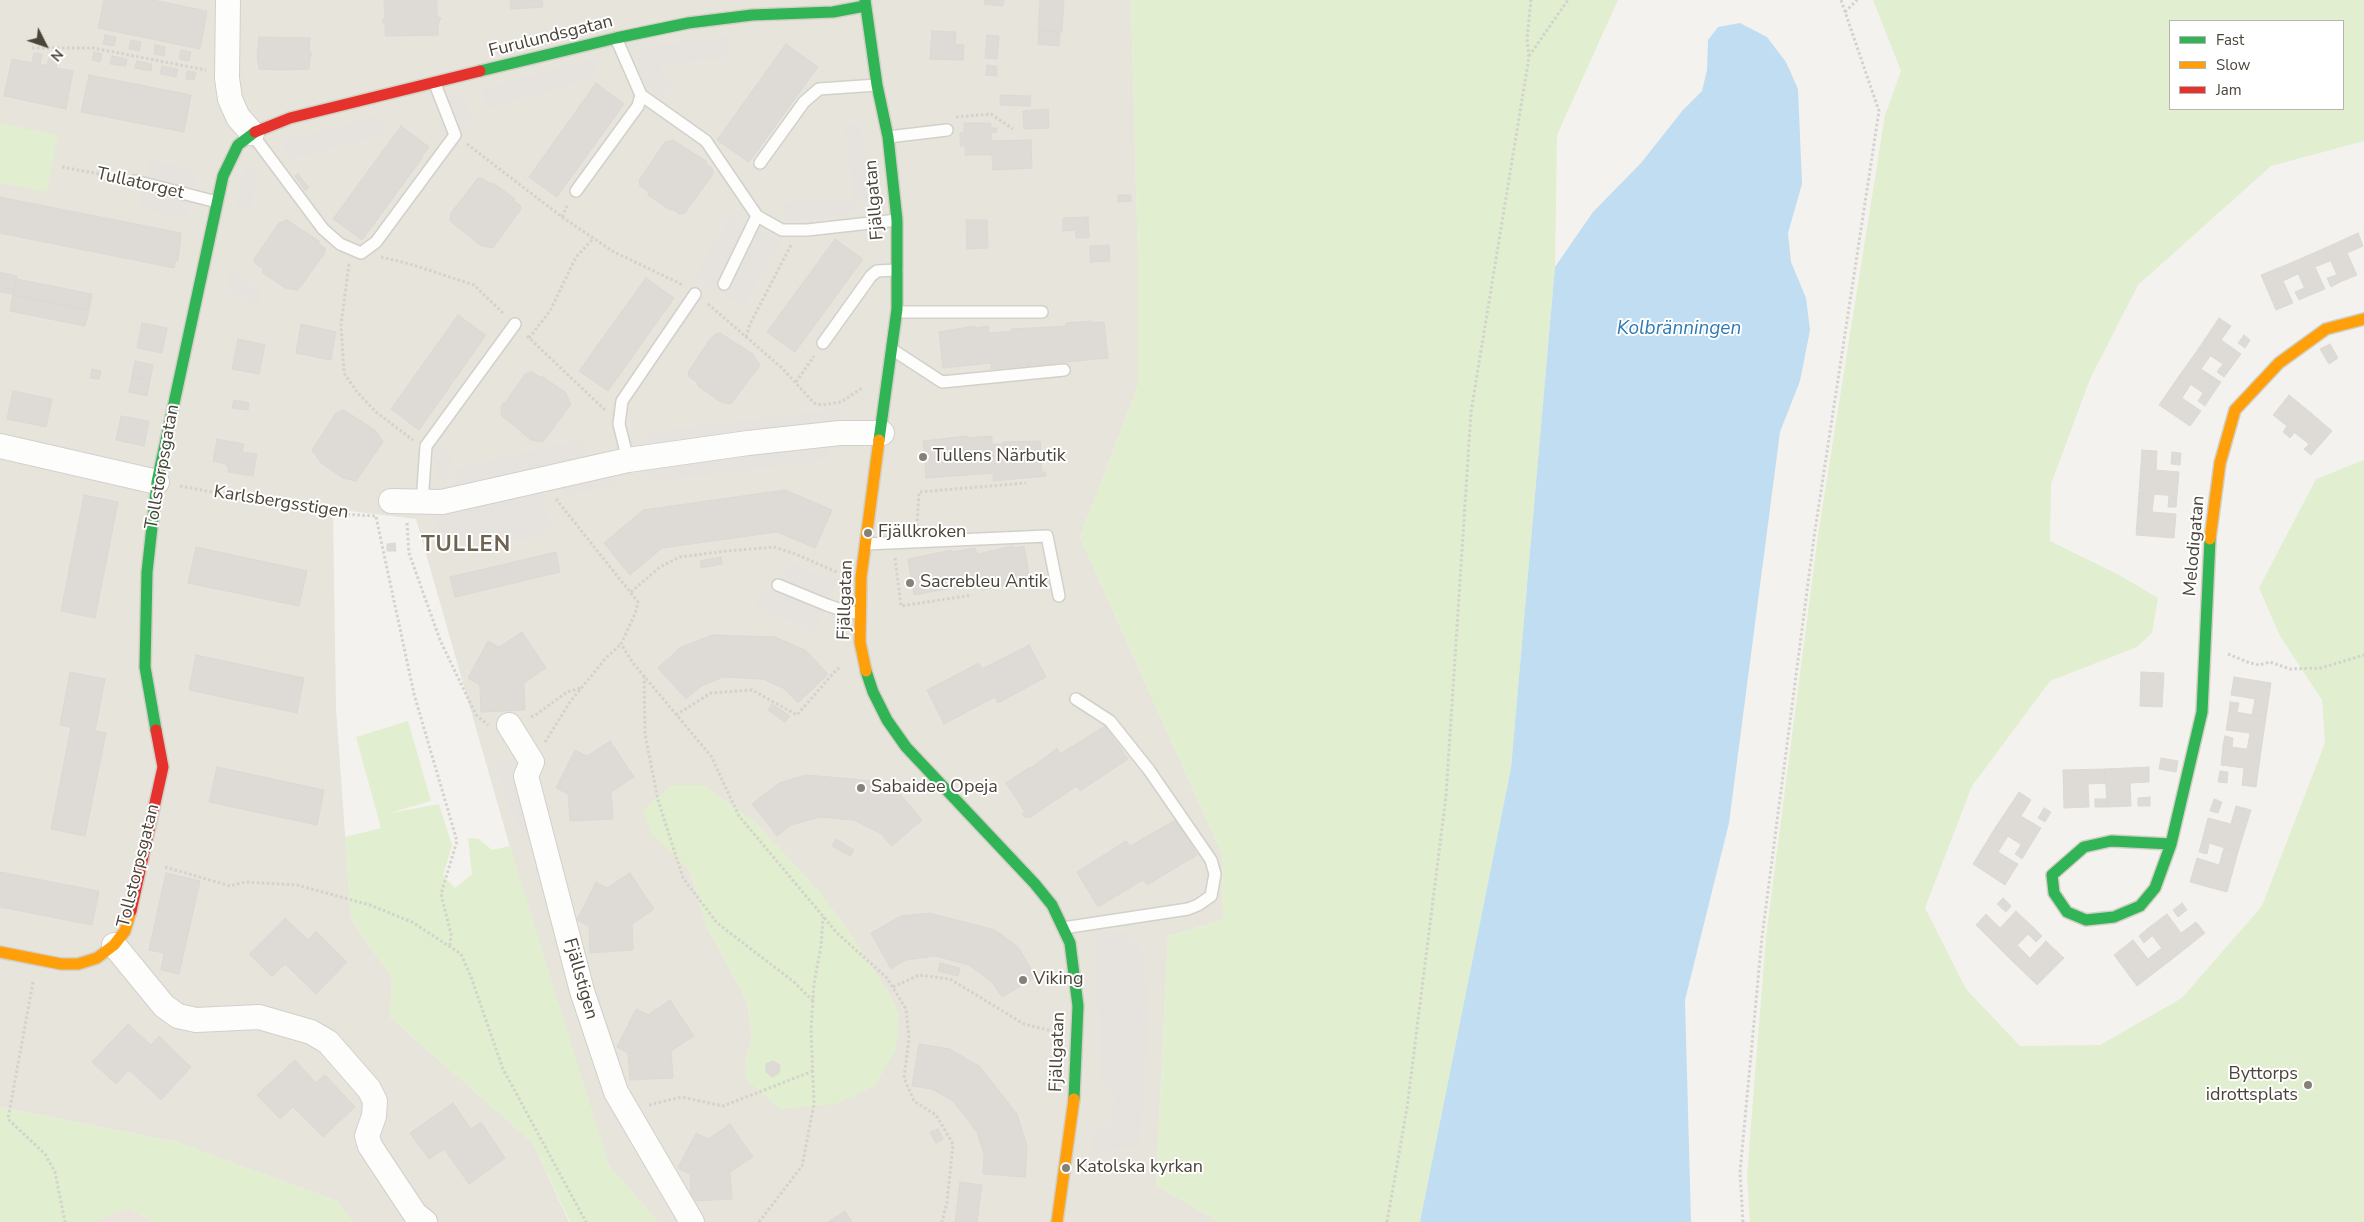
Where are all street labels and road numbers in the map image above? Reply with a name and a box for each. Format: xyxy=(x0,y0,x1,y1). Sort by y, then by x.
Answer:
street label: Furulundsgatan xyxy=(487,11,615,63)
street label: Fjällgatan xyxy=(861,159,889,241)
street label: Tullatorget xyxy=(94,163,186,205)
street label: Tollstorpsgatan xyxy=(141,403,185,531)
street label: Karlsbergsstigen xyxy=(212,482,350,524)
street label: Melodigatan xyxy=(2180,495,2210,597)
street label: Fjällgatan xyxy=(834,559,858,641)
street label: Tollstorpsgatan xyxy=(113,802,165,930)
street label: Fjällstigen xyxy=(558,936,602,1022)
street label: Fjällgatan xyxy=(1046,1011,1070,1093)

